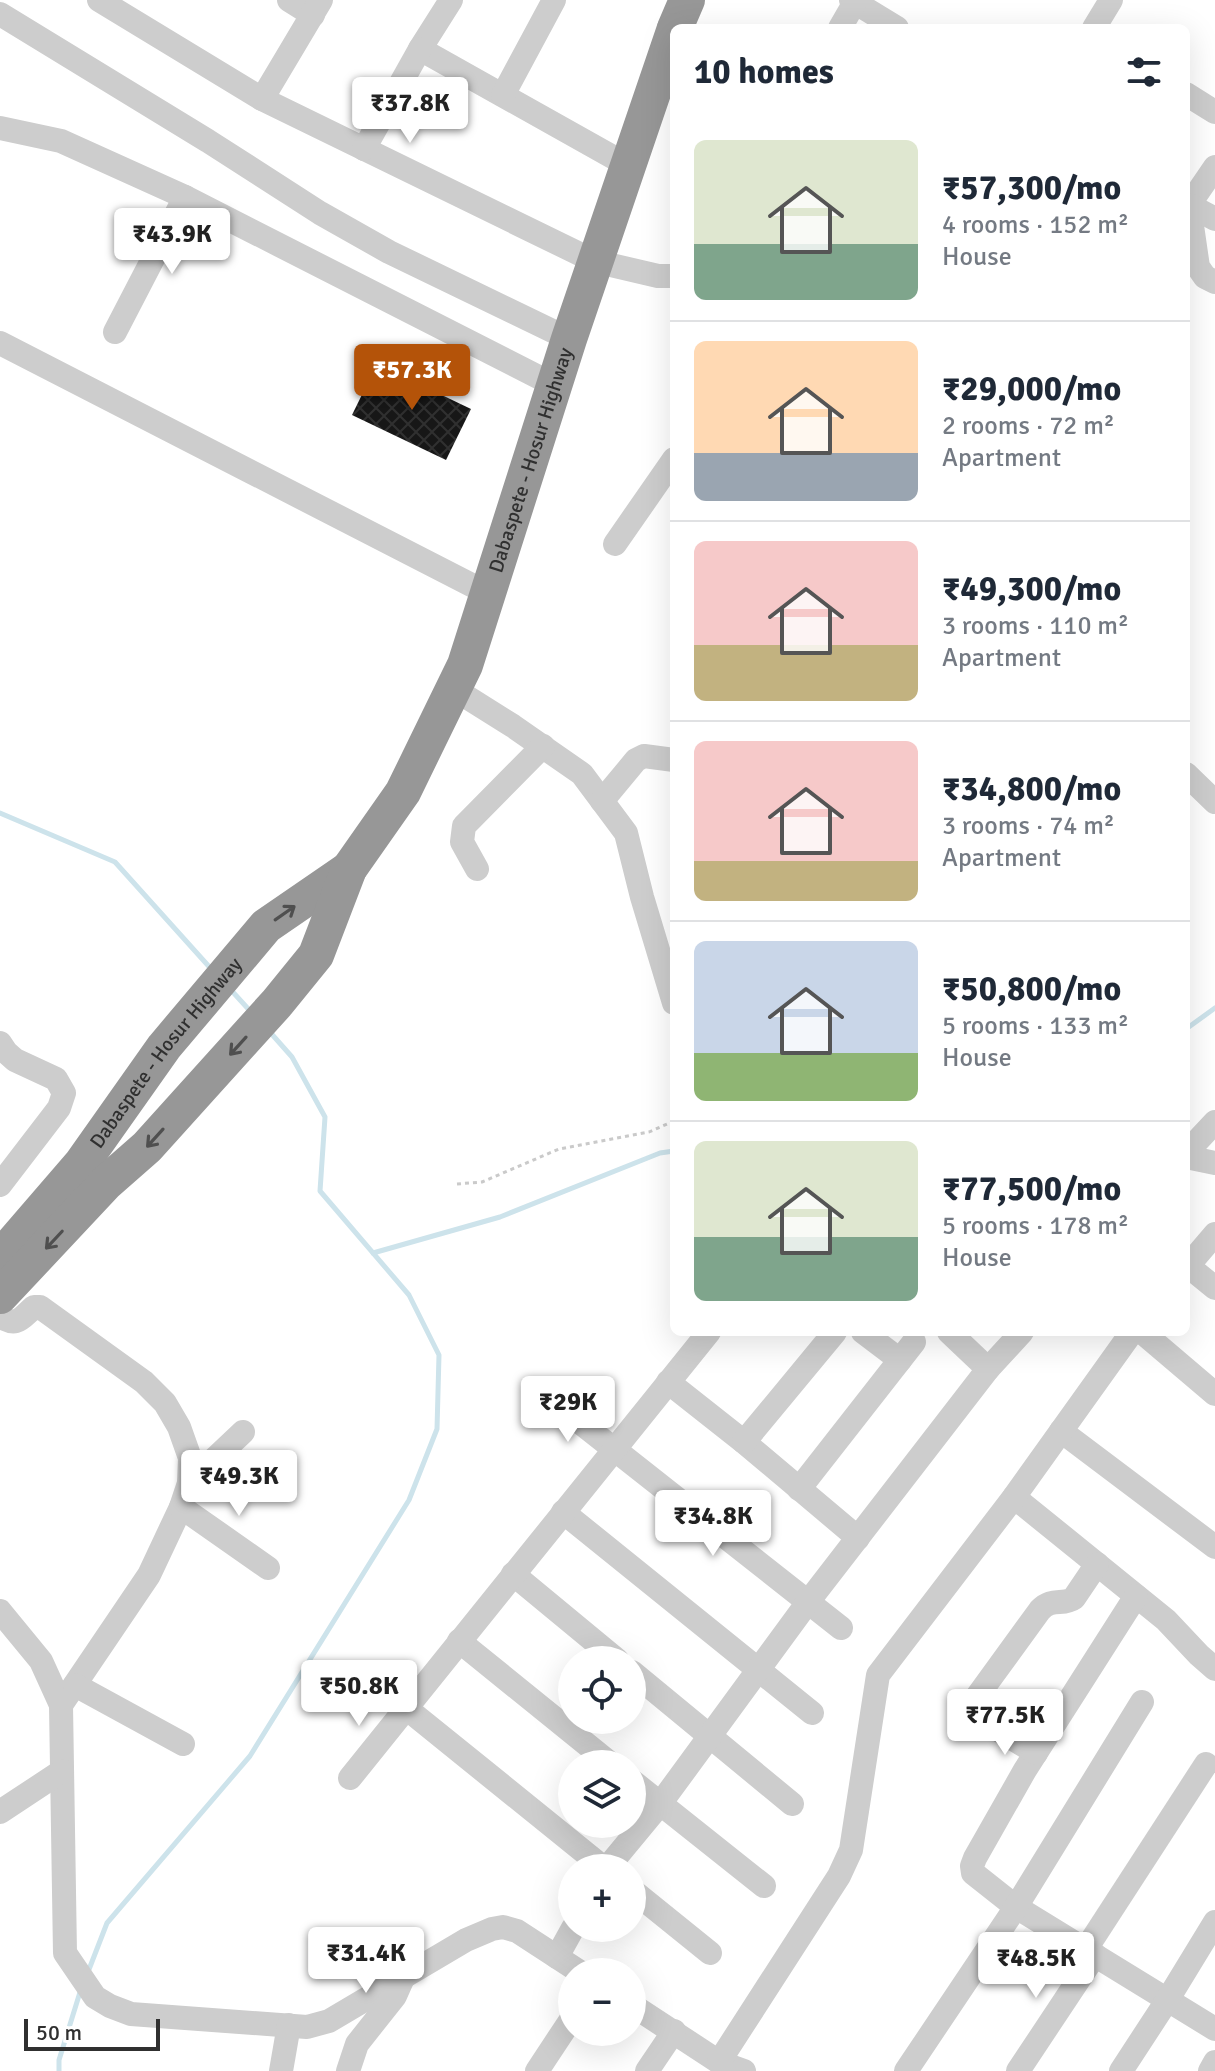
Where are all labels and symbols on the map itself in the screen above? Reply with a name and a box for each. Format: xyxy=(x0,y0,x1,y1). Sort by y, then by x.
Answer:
pin: ₹37.8K xyxy=(345,77,475,145)
pin: ₹43.9K xyxy=(107,208,237,276)
pin: ₹57.3K xyxy=(347,344,477,412)
street label: Dabaspete - Hosur Highway xyxy=(483,344,578,576)
one-way arrow xyxy=(273,905,295,921)
street label: Dabaspete - Hosur Highway xyxy=(84,951,247,1153)
one-way arrow xyxy=(229,1035,248,1056)
one-way arrow xyxy=(147,1128,165,1148)
one-way arrow xyxy=(44,1230,63,1250)
pin: ₹29K xyxy=(521,1376,615,1444)
pin: ₹49.3K xyxy=(174,1450,304,1518)
pin: ₹34.8K xyxy=(648,1490,778,1558)
pin: ₹50.8K xyxy=(294,1660,424,1728)
pin: ₹77.5K xyxy=(940,1689,1070,1757)
pin: ₹31.4K xyxy=(301,1927,431,1995)
pin: ₹48.5K xyxy=(971,1932,1101,2000)
scale bar xyxy=(24,2015,160,2051)

